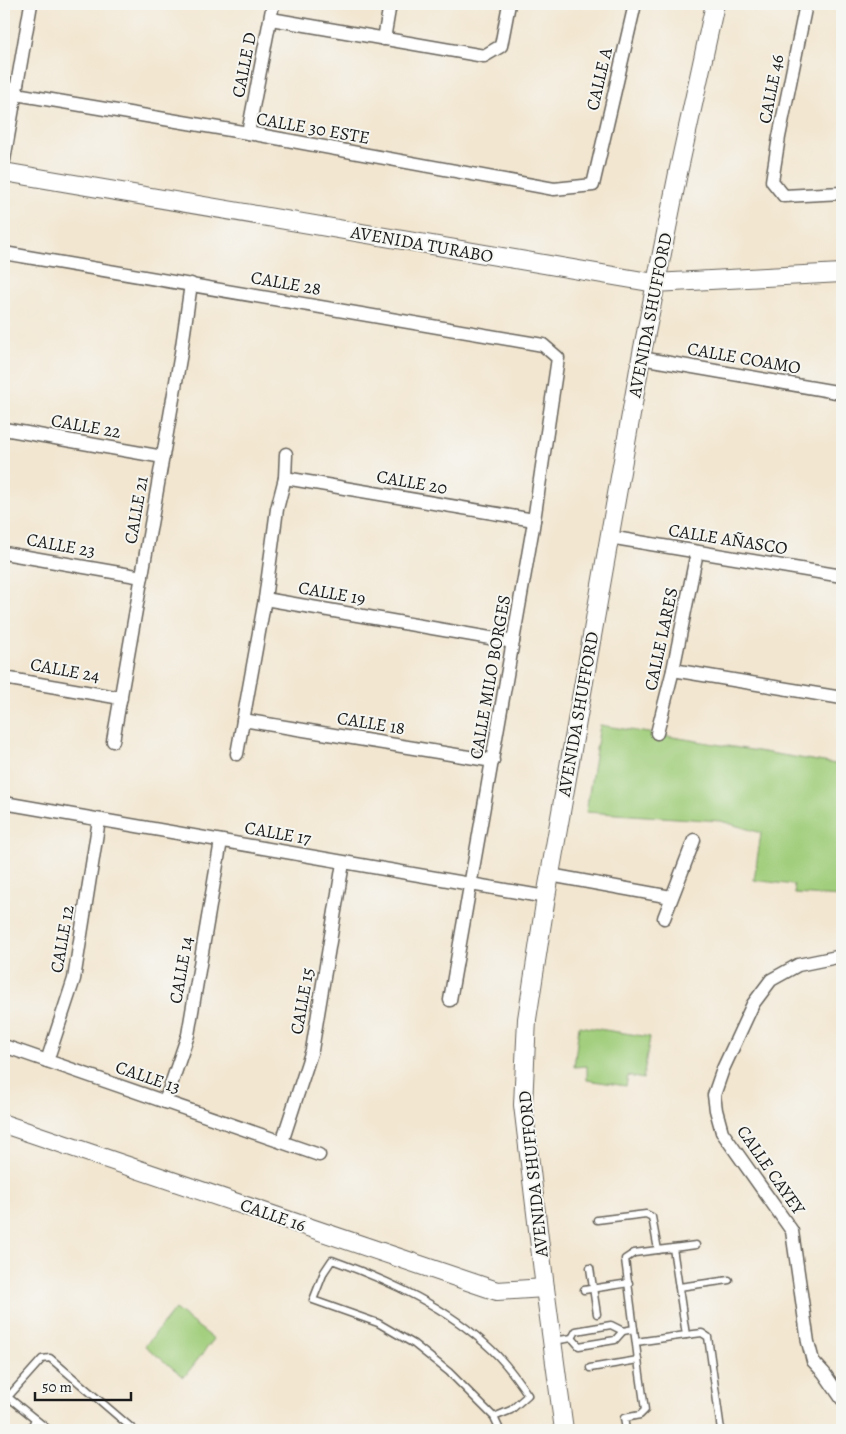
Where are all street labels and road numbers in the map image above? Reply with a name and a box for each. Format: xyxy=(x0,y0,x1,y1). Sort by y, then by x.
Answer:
street label: CALLE D xyxy=(226,30,262,100)
street label: CALLE A xyxy=(580,45,618,113)
street label: CALLE 46 xyxy=(753,52,789,126)
street label: CALLE 30 ESTE xyxy=(254,106,372,150)
street label: AVENIDA TURABO xyxy=(348,219,495,268)
street label: AVENIDA SHUFFORD xyxy=(622,231,678,400)
street label: CALLE 28 xyxy=(249,265,323,301)
street label: CALLE COAMO xyxy=(685,336,803,380)
street label: CALLE 22 xyxy=(49,408,123,444)
street label: CALLE 20 xyxy=(375,464,449,500)
street label: CALLE 21 xyxy=(118,474,154,546)
street label: CALLE AÑASCO xyxy=(667,518,789,560)
street label: CALLE 23 xyxy=(25,527,97,563)
street label: CALLE 19 xyxy=(296,575,368,611)
street label: CALLE LARES xyxy=(638,585,684,693)
street label: CALLE MILO BORGES xyxy=(464,593,516,761)
street label: AVENIDA SHUFFORD xyxy=(552,630,604,799)
street label: CALLE 24 xyxy=(28,652,102,688)
street label: CALLE 18 xyxy=(335,706,407,740)
street label: CALLE 17 xyxy=(243,815,314,851)
street label: CALLE 12 xyxy=(44,903,80,975)
street label: CALLE 14 xyxy=(163,935,199,1005)
street label: CALLE 15 xyxy=(284,966,320,1036)
street label: CALLE 13 xyxy=(112,1055,184,1099)
street label: AVENIDA SHUFFORD xyxy=(512,1090,554,1259)
street label: CALLE CAYEY xyxy=(731,1121,811,1221)
street label: CALLE 16 xyxy=(237,1193,309,1237)

